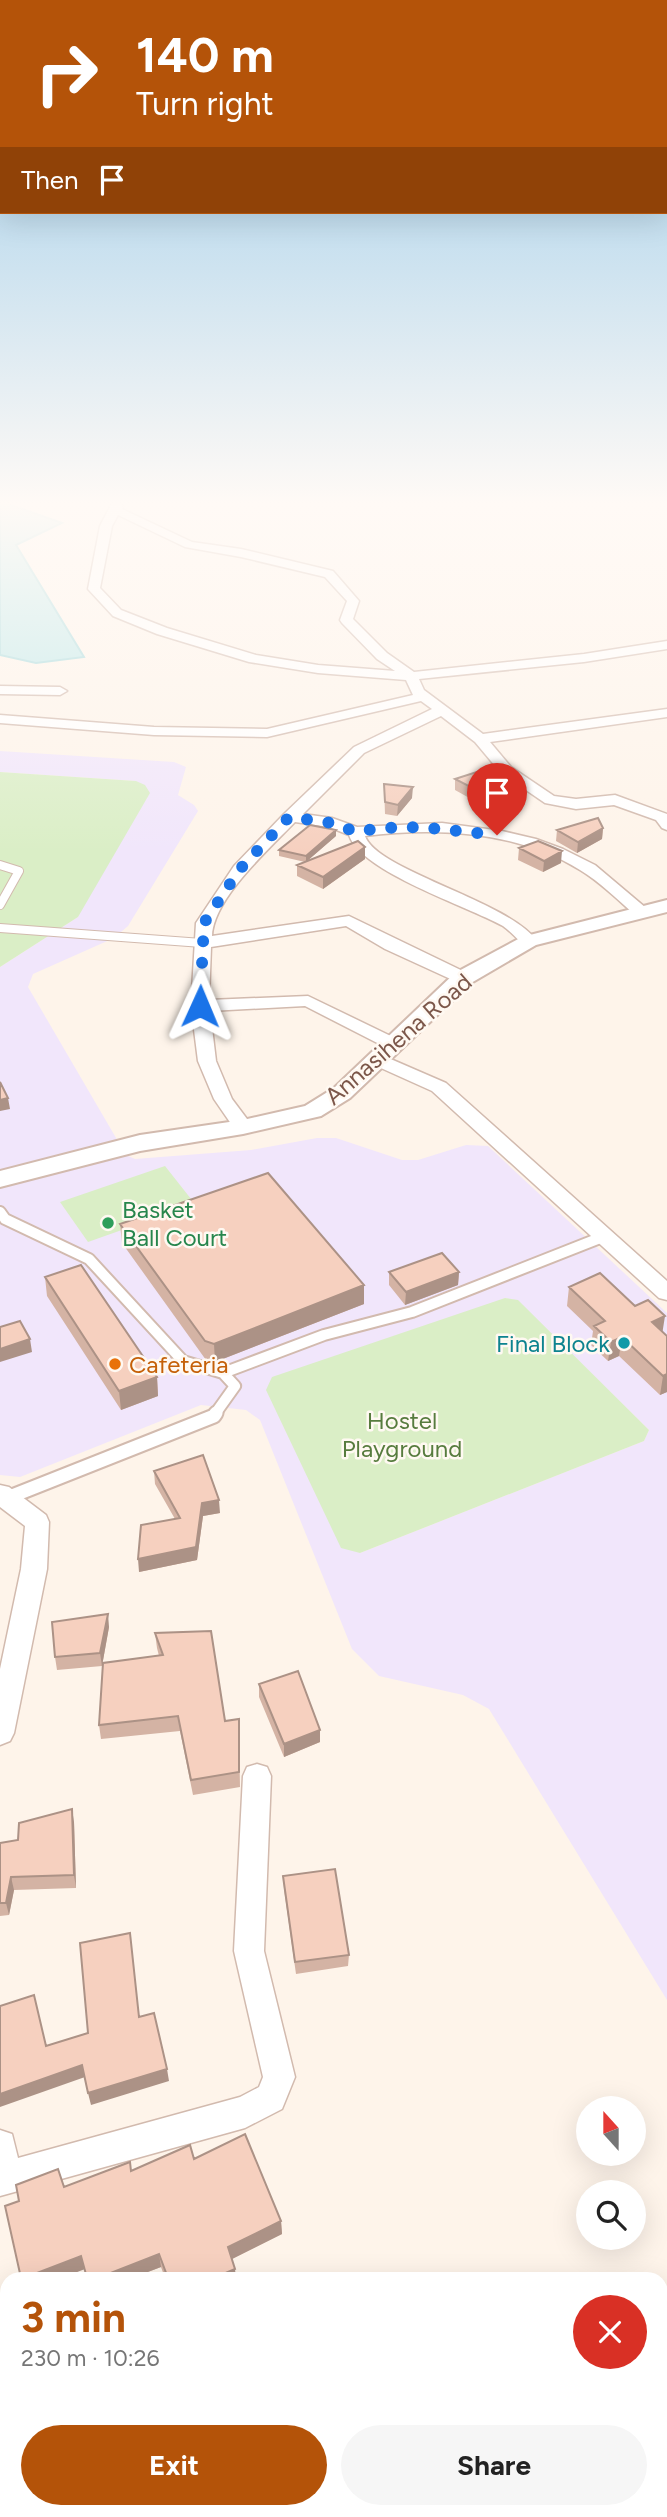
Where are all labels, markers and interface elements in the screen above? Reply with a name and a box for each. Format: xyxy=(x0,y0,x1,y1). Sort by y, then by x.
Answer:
text: 140 m xyxy=(136,25,274,84)
icon: right xyxy=(21,28,112,119)
text: Turn right xyxy=(136,85,274,123)
icon: arrive xyxy=(93,161,131,199)
text: Then xyxy=(21,164,79,196)
pin xyxy=(467,763,527,835)
icon: arrive xyxy=(478,774,516,812)
street label: Annasihena Road xyxy=(319,967,477,1111)
position arrow xyxy=(163,969,237,1043)
place label: Basket Ball Court xyxy=(122,1195,227,1252)
marker: Basket Ball Court xyxy=(100,1215,116,1231)
place label: Final Block xyxy=(496,1329,610,1358)
marker: Final Block xyxy=(616,1335,632,1351)
place label: Cafeteria xyxy=(129,1350,228,1379)
marker: Cafeteria xyxy=(107,1356,123,1372)
park label: Hostel Playground xyxy=(342,1406,462,1463)
north arrow xyxy=(576,2096,646,2166)
map controls xyxy=(576,2096,646,2250)
button: search xyxy=(576,2180,646,2250)
text: 3 min xyxy=(21,2292,126,2343)
button: close xyxy=(573,2295,647,2369)
text: 230 m · 10:26 xyxy=(21,2344,160,2372)
button: Exit xyxy=(21,2425,327,2505)
button: Share xyxy=(341,2425,647,2505)

